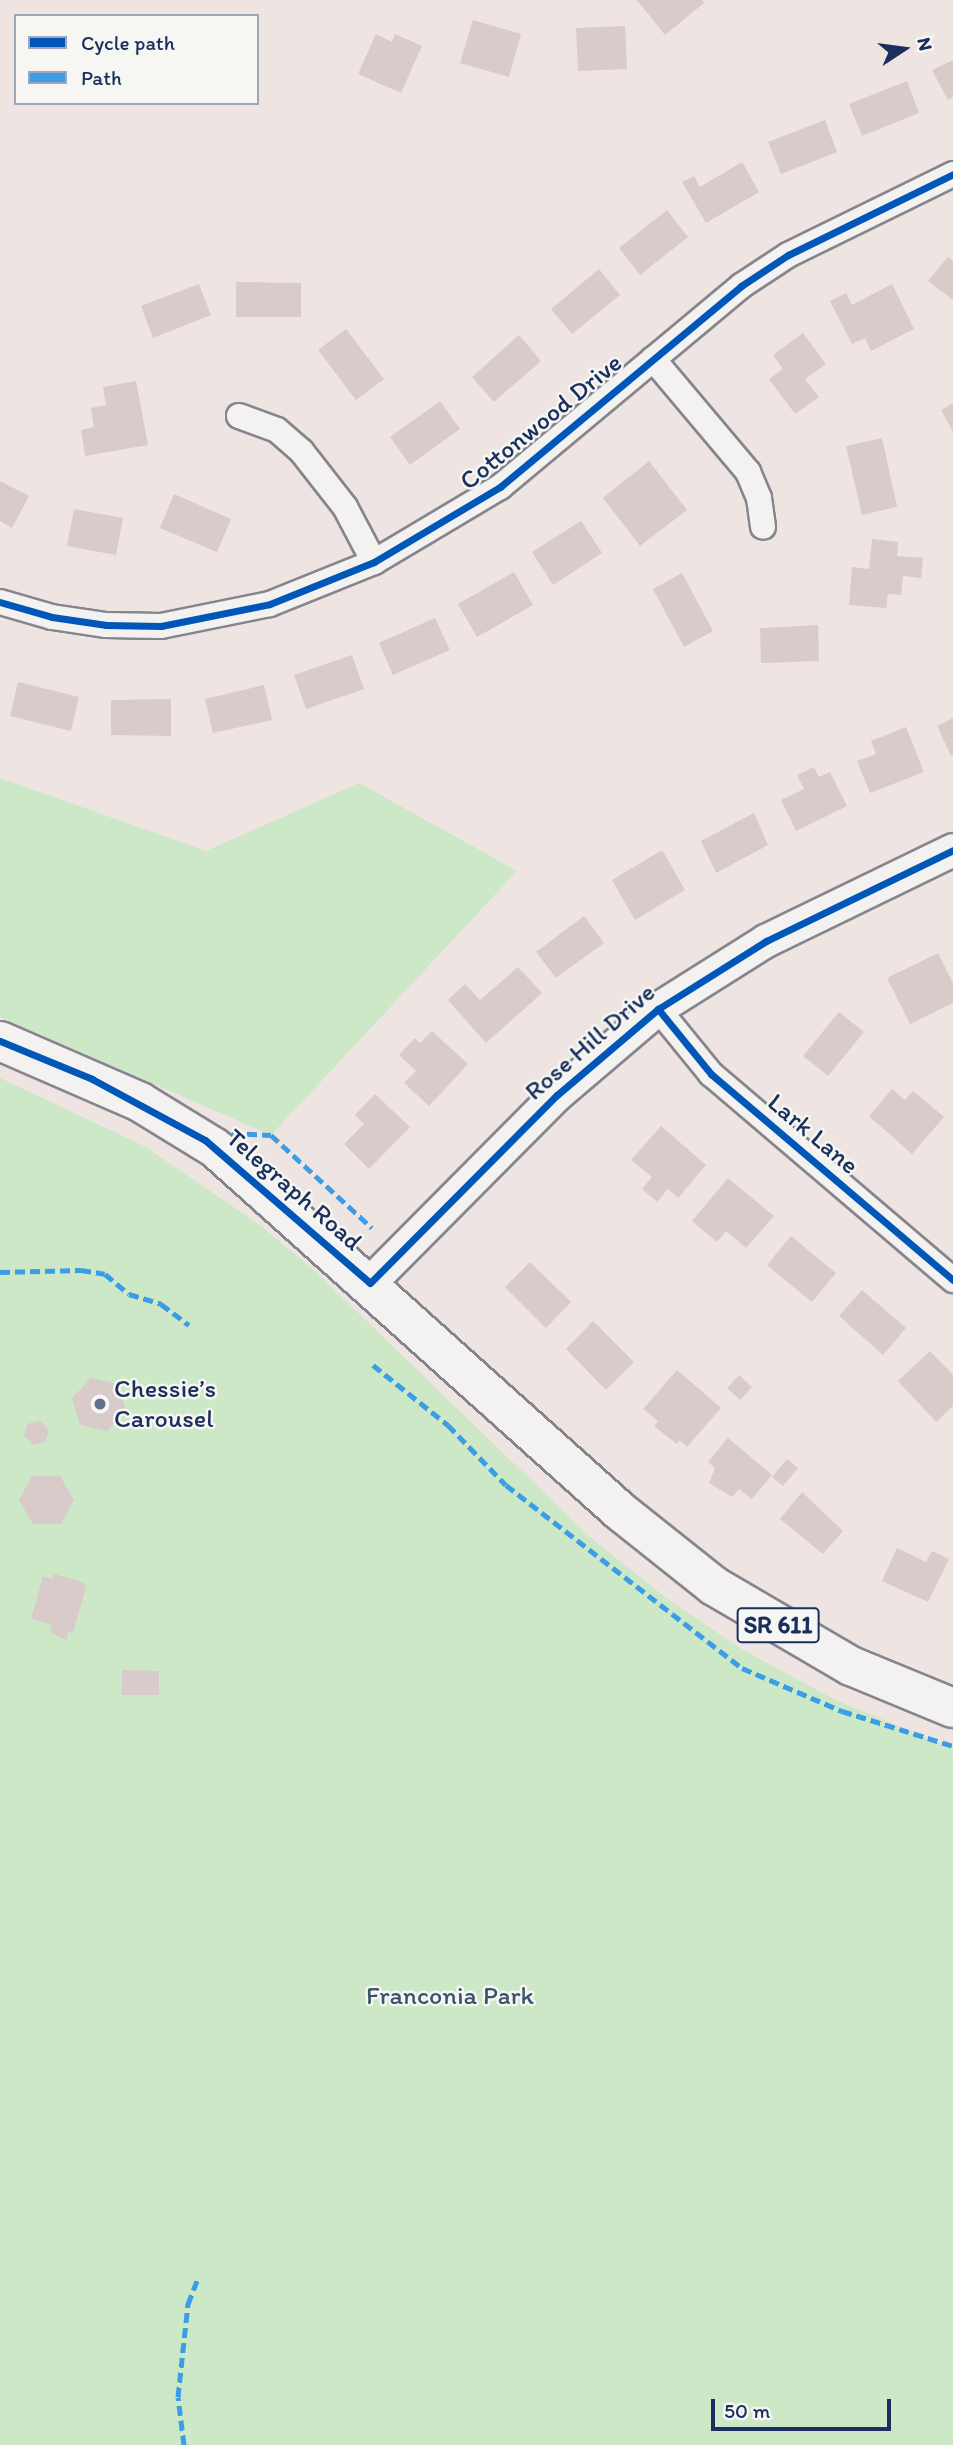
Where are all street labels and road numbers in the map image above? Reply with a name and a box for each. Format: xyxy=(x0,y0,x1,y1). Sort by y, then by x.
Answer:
street label: Cottonwood Drive xyxy=(454,347,628,497)
street label: Rose Hill Drive xyxy=(518,977,662,1107)
street label: Lark Lane xyxy=(761,1087,865,1181)
street label: Telegraph Road xyxy=(220,1122,368,1258)
road number: SR 611 xyxy=(736,1604,820,1646)

